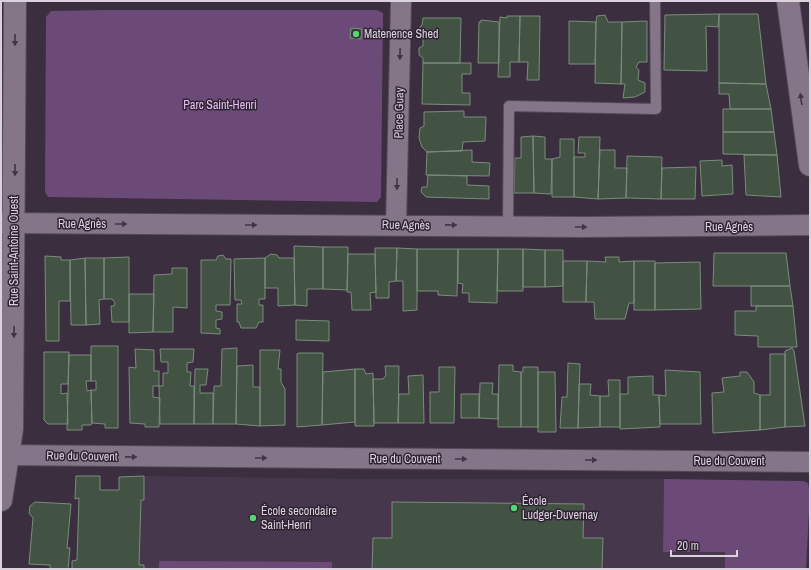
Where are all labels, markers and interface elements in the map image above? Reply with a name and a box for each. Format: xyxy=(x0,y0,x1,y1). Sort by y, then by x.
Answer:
place label: Matenence Shed xyxy=(364,26,438,42)
marker: Matenence Shed xyxy=(351,29,361,39)
one-way arrow xyxy=(12,34,18,47)
one-way arrow xyxy=(397,48,403,61)
street label: Place Guay xyxy=(391,87,407,139)
one-way arrow xyxy=(798,93,804,105)
park label: Parc Saint-Henri xyxy=(183,97,257,113)
one-way arrow xyxy=(12,164,18,177)
one-way arrow xyxy=(394,178,400,191)
street label: Rue Saint-Antoine Ouest xyxy=(6,196,22,306)
street label: Rue Agnès xyxy=(58,216,106,232)
street label: Rue Agnès xyxy=(382,217,430,233)
street label: Rue Agnès xyxy=(705,219,753,235)
one-way arrow xyxy=(115,221,128,227)
one-way arrow xyxy=(245,222,258,228)
one-way arrow xyxy=(445,222,458,228)
one-way arrow xyxy=(575,224,588,230)
one-way arrow xyxy=(11,326,17,339)
street label: Rue du Couvent xyxy=(46,447,118,465)
street label: Rue du Couvent xyxy=(369,451,441,467)
one-way arrow xyxy=(125,453,137,460)
street label: Rue du Couvent xyxy=(693,453,765,469)
one-way arrow xyxy=(255,455,268,461)
one-way arrow xyxy=(455,456,468,462)
one-way arrow xyxy=(585,457,598,463)
place label: École Ludger-Duvernay xyxy=(522,493,598,523)
place label: École secondaire Saint-Henri xyxy=(261,503,337,533)
marker: École Ludger-Duvernay xyxy=(509,503,519,513)
marker: École secondaire Saint-Henri xyxy=(248,513,258,523)
scale bar xyxy=(671,532,737,558)
text: 20 m xyxy=(677,538,699,554)

